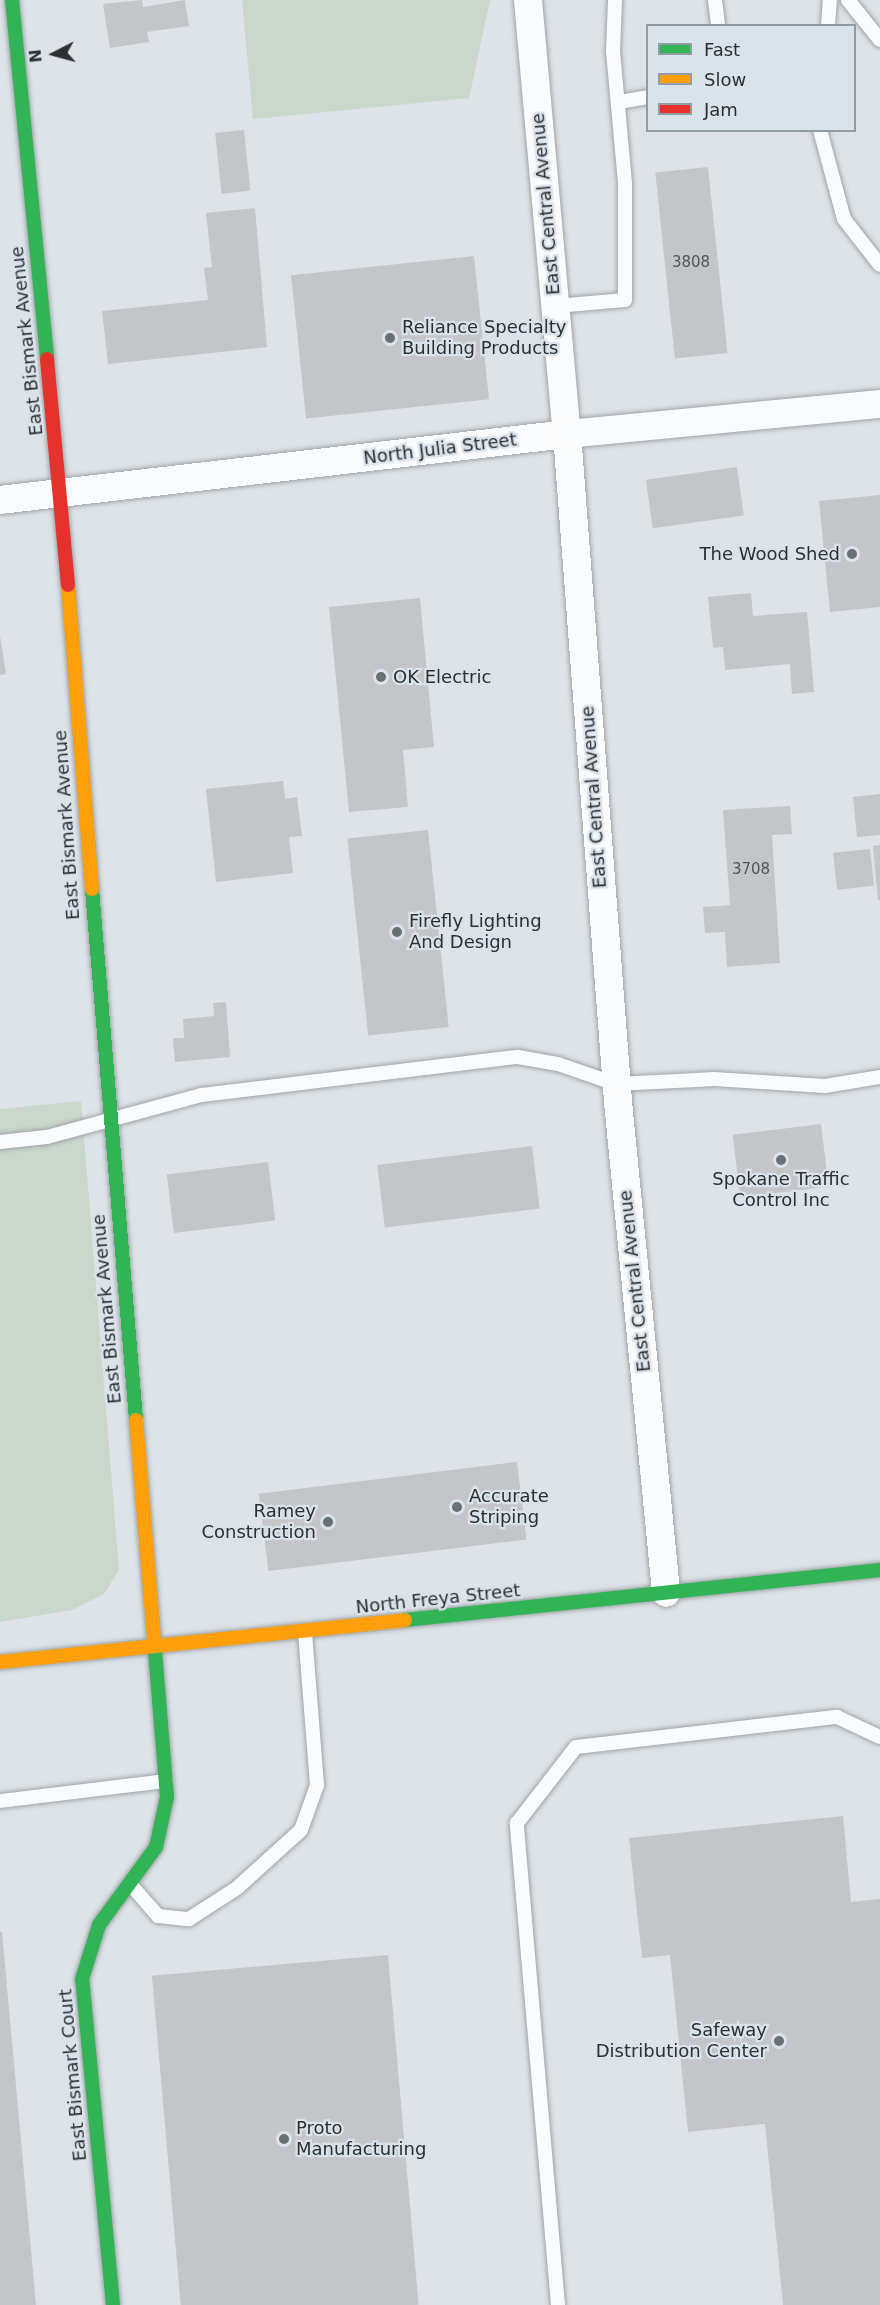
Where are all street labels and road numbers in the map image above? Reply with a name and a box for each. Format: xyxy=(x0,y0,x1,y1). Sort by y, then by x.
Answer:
street label: East Central Avenue xyxy=(527,112,565,296)
street label: East Bismark Avenue xyxy=(6,245,48,437)
street label: North Julia Street xyxy=(362,429,518,469)
street label: East Central Avenue xyxy=(577,705,611,889)
street label: East Bismark Avenue xyxy=(50,729,84,921)
street label: East Central Avenue xyxy=(615,1189,655,1373)
street label: East Bismark Avenue xyxy=(88,1213,126,1405)
street label: North Freya Street xyxy=(355,1580,521,1618)
street label: East Bismark Court xyxy=(55,1988,91,2162)

